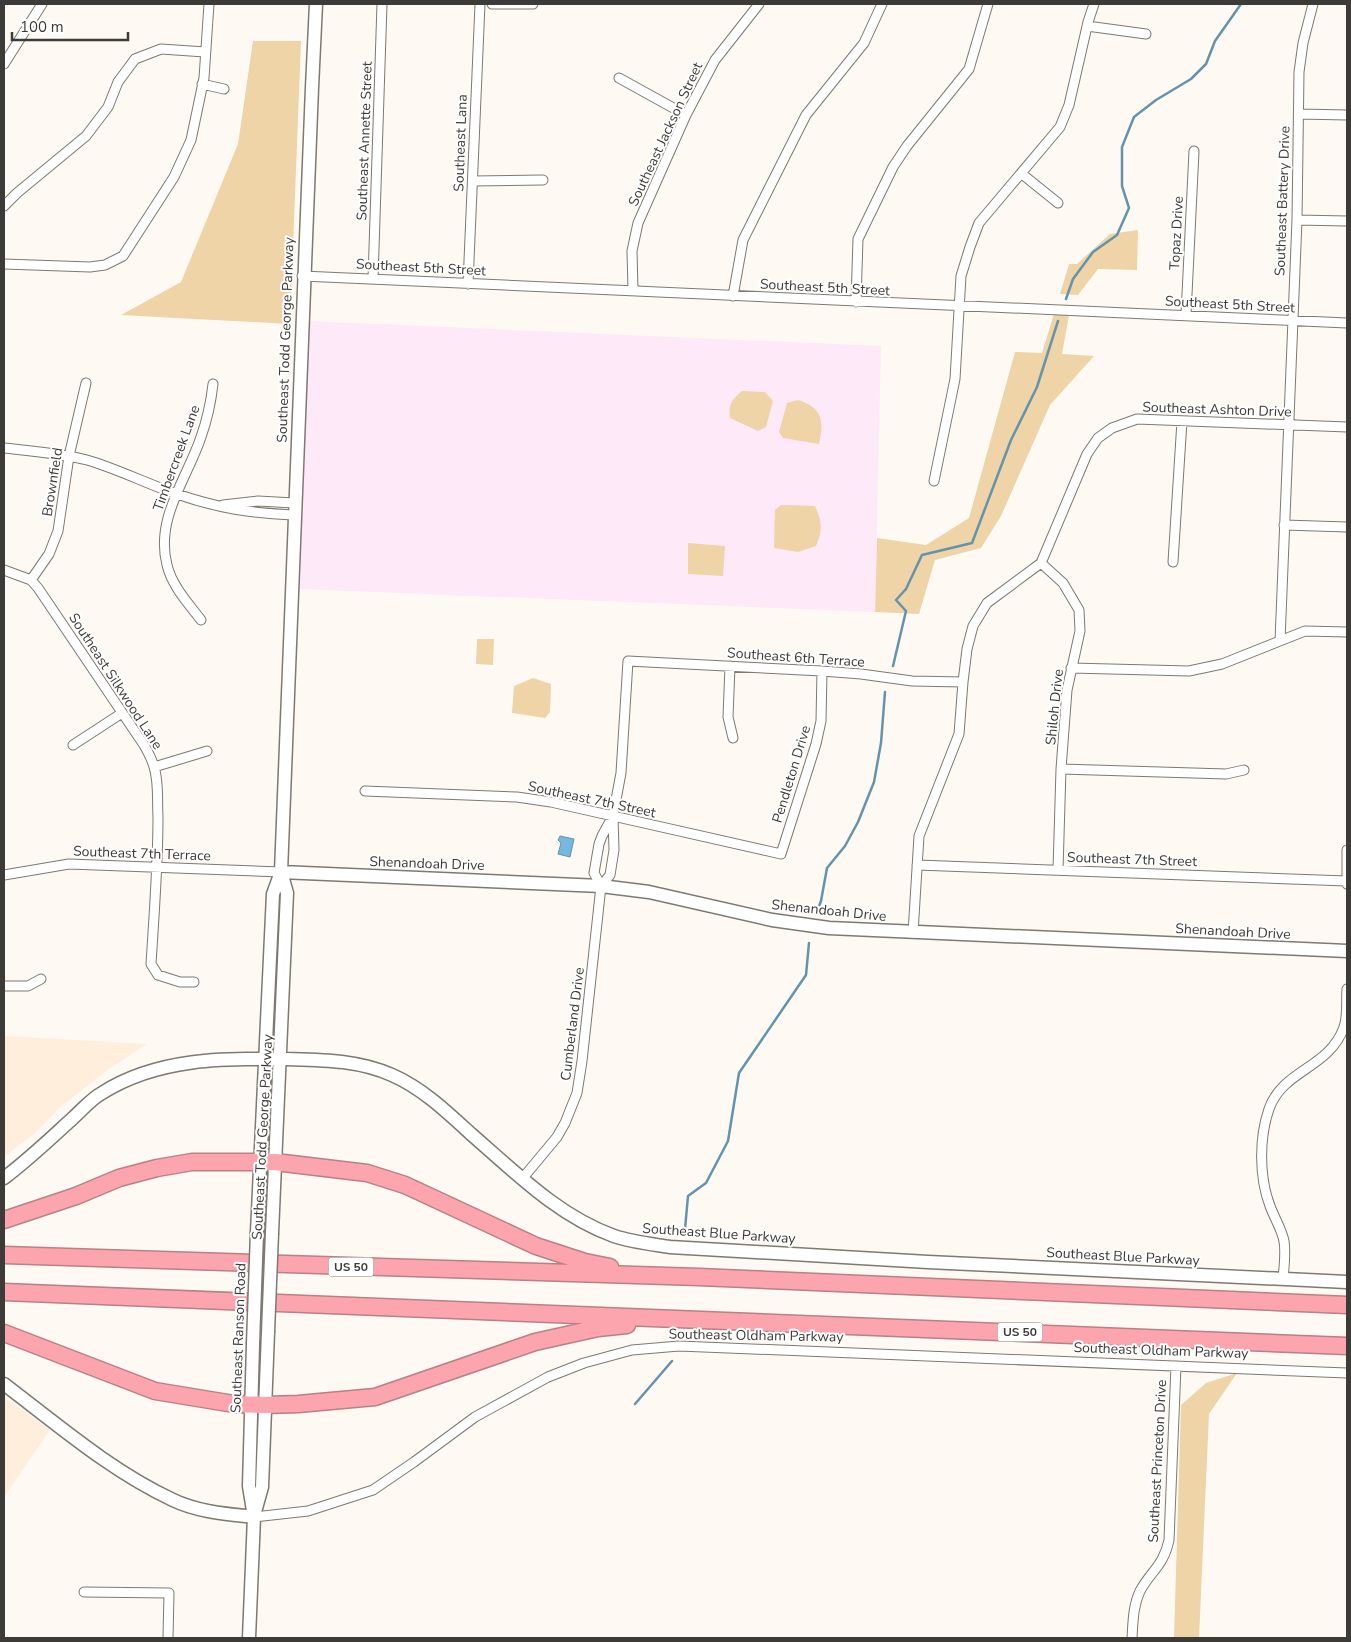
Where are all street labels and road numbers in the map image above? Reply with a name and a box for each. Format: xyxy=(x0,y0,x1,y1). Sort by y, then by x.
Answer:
street label: Southeast Jackson Street xyxy=(624,59,707,209)
street label: Southeast Annette Street xyxy=(352,61,377,221)
street label: Southeast Lana xyxy=(449,94,472,192)
street label: Southeast Battery Drive xyxy=(1270,126,1295,277)
street label: Topaz Drive xyxy=(1165,196,1188,270)
street label: Southeast Todd George Parkway xyxy=(272,236,299,443)
street label: Southeast 5th Street xyxy=(355,255,487,280)
street label: Southeast 5th Street xyxy=(759,275,891,300)
street label: Southeast 5th Street xyxy=(1164,292,1296,317)
street label: Southeast Ashton Drive xyxy=(1142,397,1292,422)
street label: Timbercreek Lane xyxy=(148,403,204,514)
street label: Brownfield xyxy=(38,446,67,518)
street label: Southeast Silkwood Lane xyxy=(64,609,167,753)
street label: Southeast 6th Terrace xyxy=(726,643,865,672)
street label: Shiloh Drive xyxy=(1041,668,1068,746)
street label: Pendleton Drive xyxy=(768,723,815,825)
street label: Southeast 7th Street xyxy=(526,777,658,822)
street label: Southeast 7th Terrace xyxy=(73,842,211,865)
street label: Southeast 7th Street xyxy=(1067,848,1197,871)
street label: Shenandoah Drive xyxy=(369,852,485,875)
street label: Shenandoah Drive xyxy=(771,895,887,926)
street label: Shenandoah Drive xyxy=(1175,919,1291,944)
street label: Cumberland Drive xyxy=(556,966,589,1082)
street label: Southeast Todd George Parkway xyxy=(248,1033,277,1240)
street label: Southeast Blue Parkway xyxy=(642,1219,797,1248)
street label: Southeast Blue Parkway xyxy=(1046,1243,1201,1270)
road number: US 50 xyxy=(328,1258,374,1276)
street label: Southeast Ranson Road xyxy=(226,1262,251,1414)
road number: US 50 xyxy=(998,1322,1042,1341)
street label: Southeast Oldham Parkway xyxy=(668,1324,844,1347)
street label: Southeast Oldham Parkway xyxy=(1073,1338,1250,1363)
street label: Southeast Princeton Drive xyxy=(1144,1379,1171,1543)

